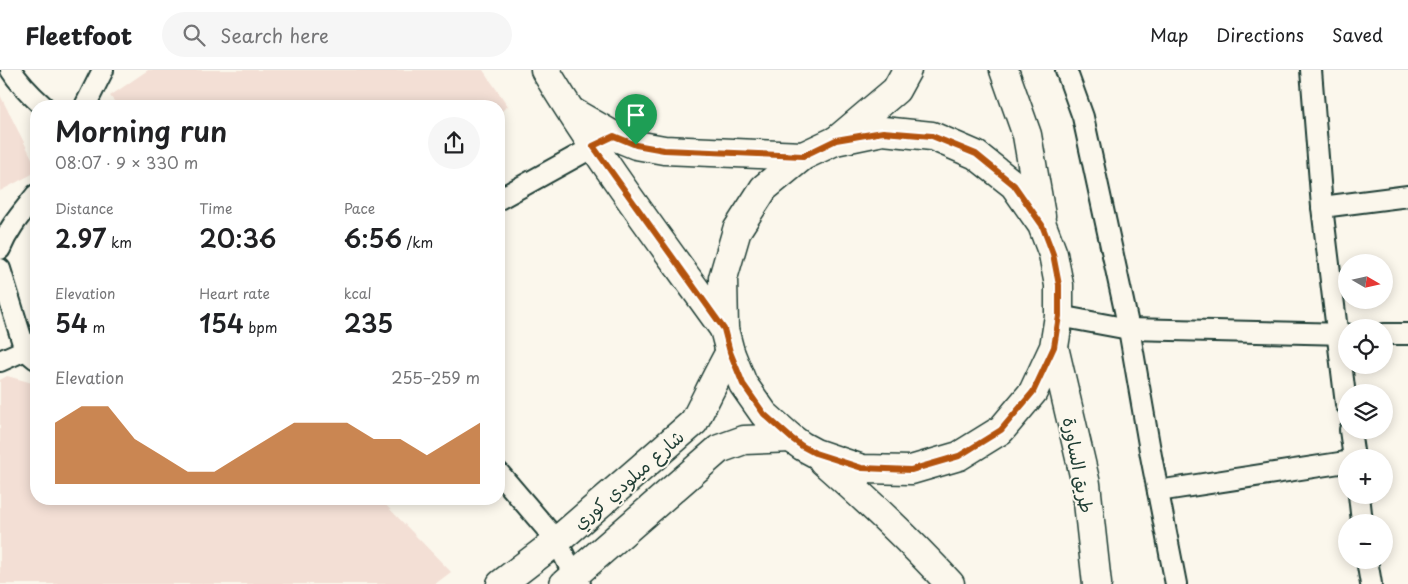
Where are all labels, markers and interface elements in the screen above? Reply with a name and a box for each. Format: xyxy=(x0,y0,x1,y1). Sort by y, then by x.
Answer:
search box xyxy=(162,12,512,57)
text: Fleetfoot xyxy=(25,17,132,53)
icon: search xyxy=(180,21,208,49)
text: Search here xyxy=(220,21,329,49)
text: Map xyxy=(1150,21,1188,48)
text: Directions xyxy=(1216,21,1304,48)
text: Saved xyxy=(1332,21,1383,48)
pin xyxy=(615,94,657,145)
icon: arrive xyxy=(622,101,650,129)
text: Morning run xyxy=(55,109,227,152)
button: share xyxy=(428,117,480,169)
text: 08:07 · 9 × 330 m xyxy=(55,150,198,174)
text: Distance xyxy=(55,198,114,219)
text: Time xyxy=(199,198,232,219)
text: Pace xyxy=(344,198,375,219)
text: 2.97 xyxy=(55,219,106,257)
text: 20:36 xyxy=(199,219,276,257)
text: 6:56 xyxy=(344,219,402,257)
text: km xyxy=(106,232,132,253)
text: /km xyxy=(402,232,433,253)
north arrow xyxy=(1338,254,1392,309)
map controls xyxy=(1338,254,1393,569)
text: Elevation xyxy=(55,283,115,304)
text: Heart rate xyxy=(199,283,270,304)
text: kcal xyxy=(344,283,372,304)
text: 54 xyxy=(55,304,88,342)
text: 154 xyxy=(199,304,244,342)
text: 235 xyxy=(344,304,393,342)
text: m xyxy=(88,317,105,338)
text: bpm xyxy=(244,317,277,338)
button: locate xyxy=(1338,319,1393,374)
text: Elevation xyxy=(55,365,124,389)
text: 255–259 m xyxy=(391,365,480,389)
button: layers xyxy=(1338,384,1393,439)
street label: طريق الساورة xyxy=(1056,415,1102,515)
street label: شارع ميلودي كوري xyxy=(567,423,690,536)
button: + xyxy=(1338,449,1393,504)
button: − xyxy=(1338,514,1393,569)

